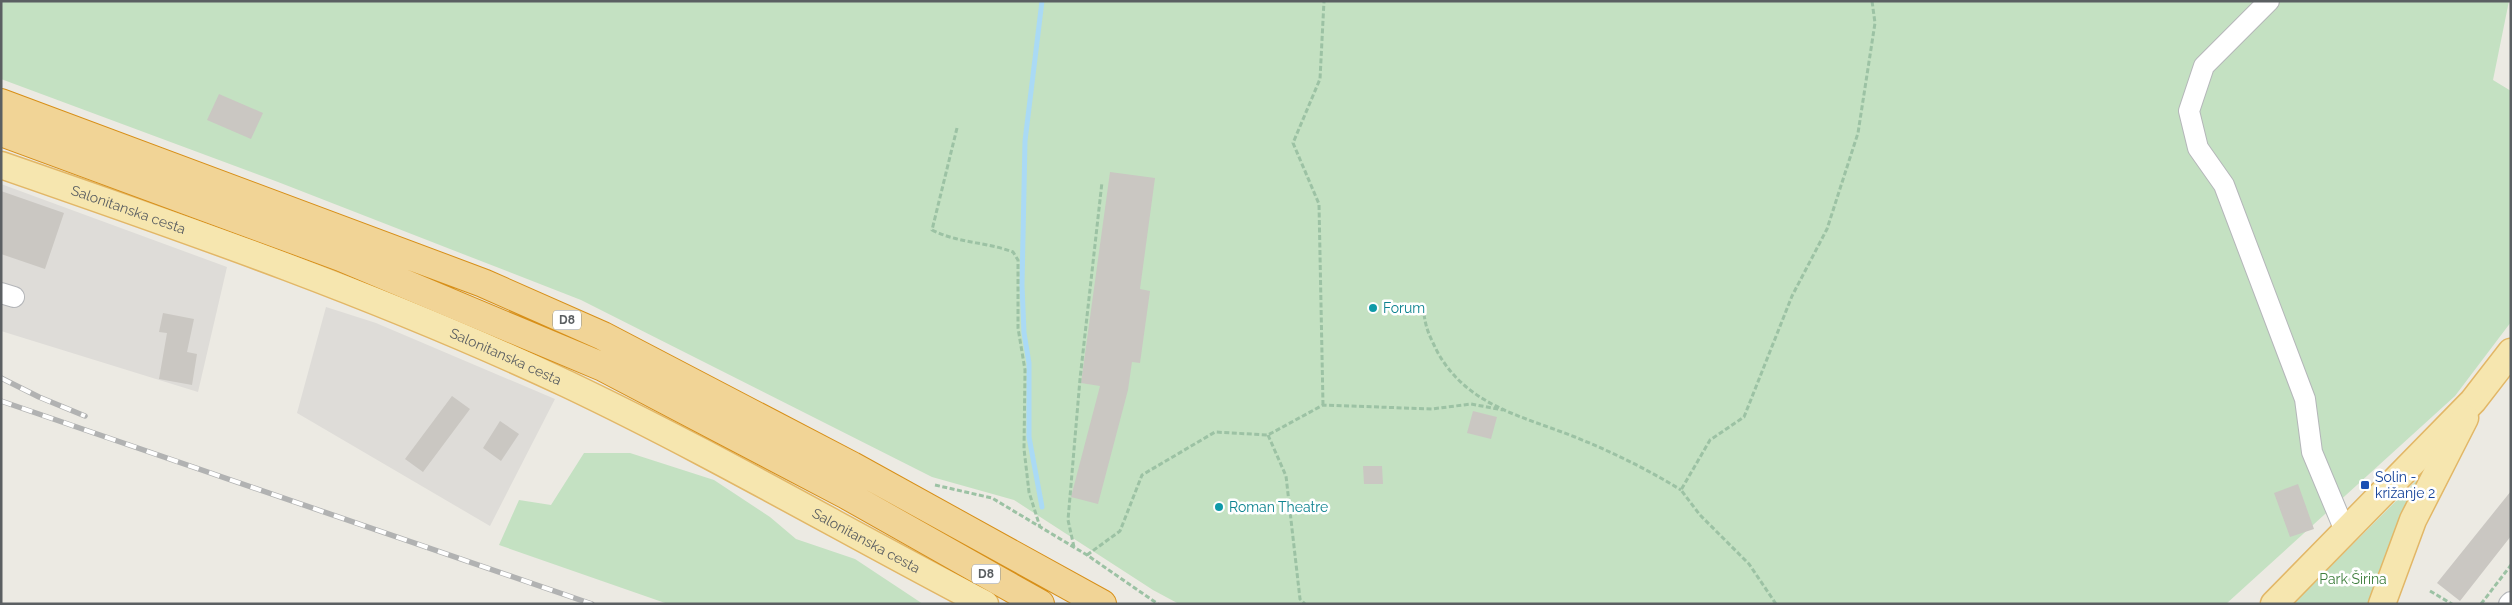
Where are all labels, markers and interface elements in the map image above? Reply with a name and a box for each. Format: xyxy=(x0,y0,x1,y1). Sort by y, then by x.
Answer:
street label: Salonitanska cesta xyxy=(69,182,188,237)
place label: Forum xyxy=(1383,300,1425,316)
marker: Forum xyxy=(1367,302,1379,314)
road number: D8 xyxy=(553,310,581,330)
street label: Salonitanska cesta xyxy=(448,325,564,388)
place label: Solin - križanje 2 xyxy=(2375,469,2435,501)
marker: Solin - križanje 2 xyxy=(2359,479,2371,491)
place label: Roman Theatre xyxy=(1229,499,1328,515)
marker: Roman Theatre xyxy=(1213,501,1225,513)
street label: Salonitanska cesta xyxy=(810,505,923,576)
road number: D8 xyxy=(972,564,1000,584)
park label: Park Širina xyxy=(2319,569,2387,587)

